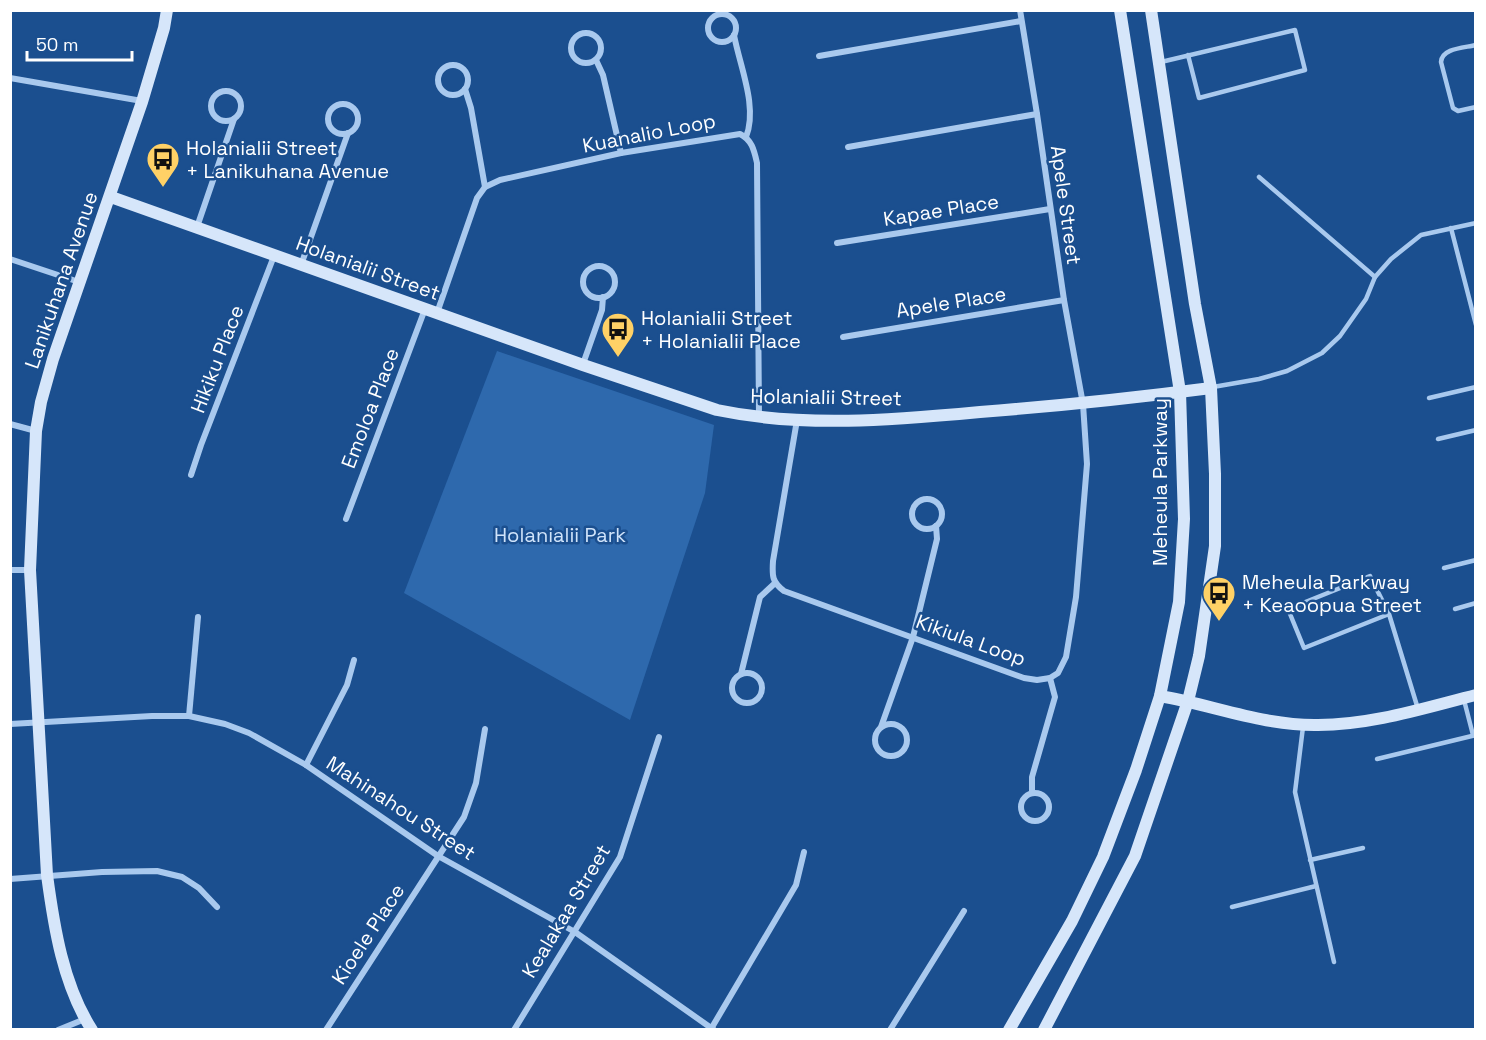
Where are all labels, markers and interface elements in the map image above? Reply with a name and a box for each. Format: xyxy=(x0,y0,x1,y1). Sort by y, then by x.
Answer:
scale bar xyxy=(27,24,132,62)
text: 50 m xyxy=(36,33,78,56)
street label: Kuanalio Loop xyxy=(580,107,718,159)
place label: Holanialii Street + Lanikuhana Avenue xyxy=(186,135,389,184)
bus stop icon: Holanialii Street + Lanikuhana Avenue xyxy=(145,141,181,188)
street label: Apele Street xyxy=(1045,144,1087,266)
street label: Lanikuhana Avenue xyxy=(18,188,104,372)
street label: Kapae Place xyxy=(881,188,1001,232)
street label: Holanialii Street xyxy=(292,230,444,306)
street label: Apele Place xyxy=(894,280,1008,324)
street label: Hikiku Place xyxy=(184,301,250,417)
place label: Holanialii Street + Holanialii Place xyxy=(641,305,801,354)
bus stop icon: Holanialii Street + Holanialii Place xyxy=(600,311,636,358)
street label: Emoloa Place xyxy=(335,344,405,472)
street label: Holanialii Street xyxy=(750,383,902,411)
street label: Meheula Parkway xyxy=(1147,398,1173,566)
park label: Holanialii Park xyxy=(494,522,626,548)
place label: Meheula Parkway + Keaoopua Street xyxy=(1242,569,1422,618)
bus stop icon: Meheula Parkway + Keaoopua Street xyxy=(1201,575,1237,622)
street label: Kikiula Loop xyxy=(913,608,1029,672)
street label: Mahinahou Street xyxy=(321,750,481,866)
street label: Kealakaa Street xyxy=(516,839,616,983)
street label: Kioele Place xyxy=(326,879,410,989)

